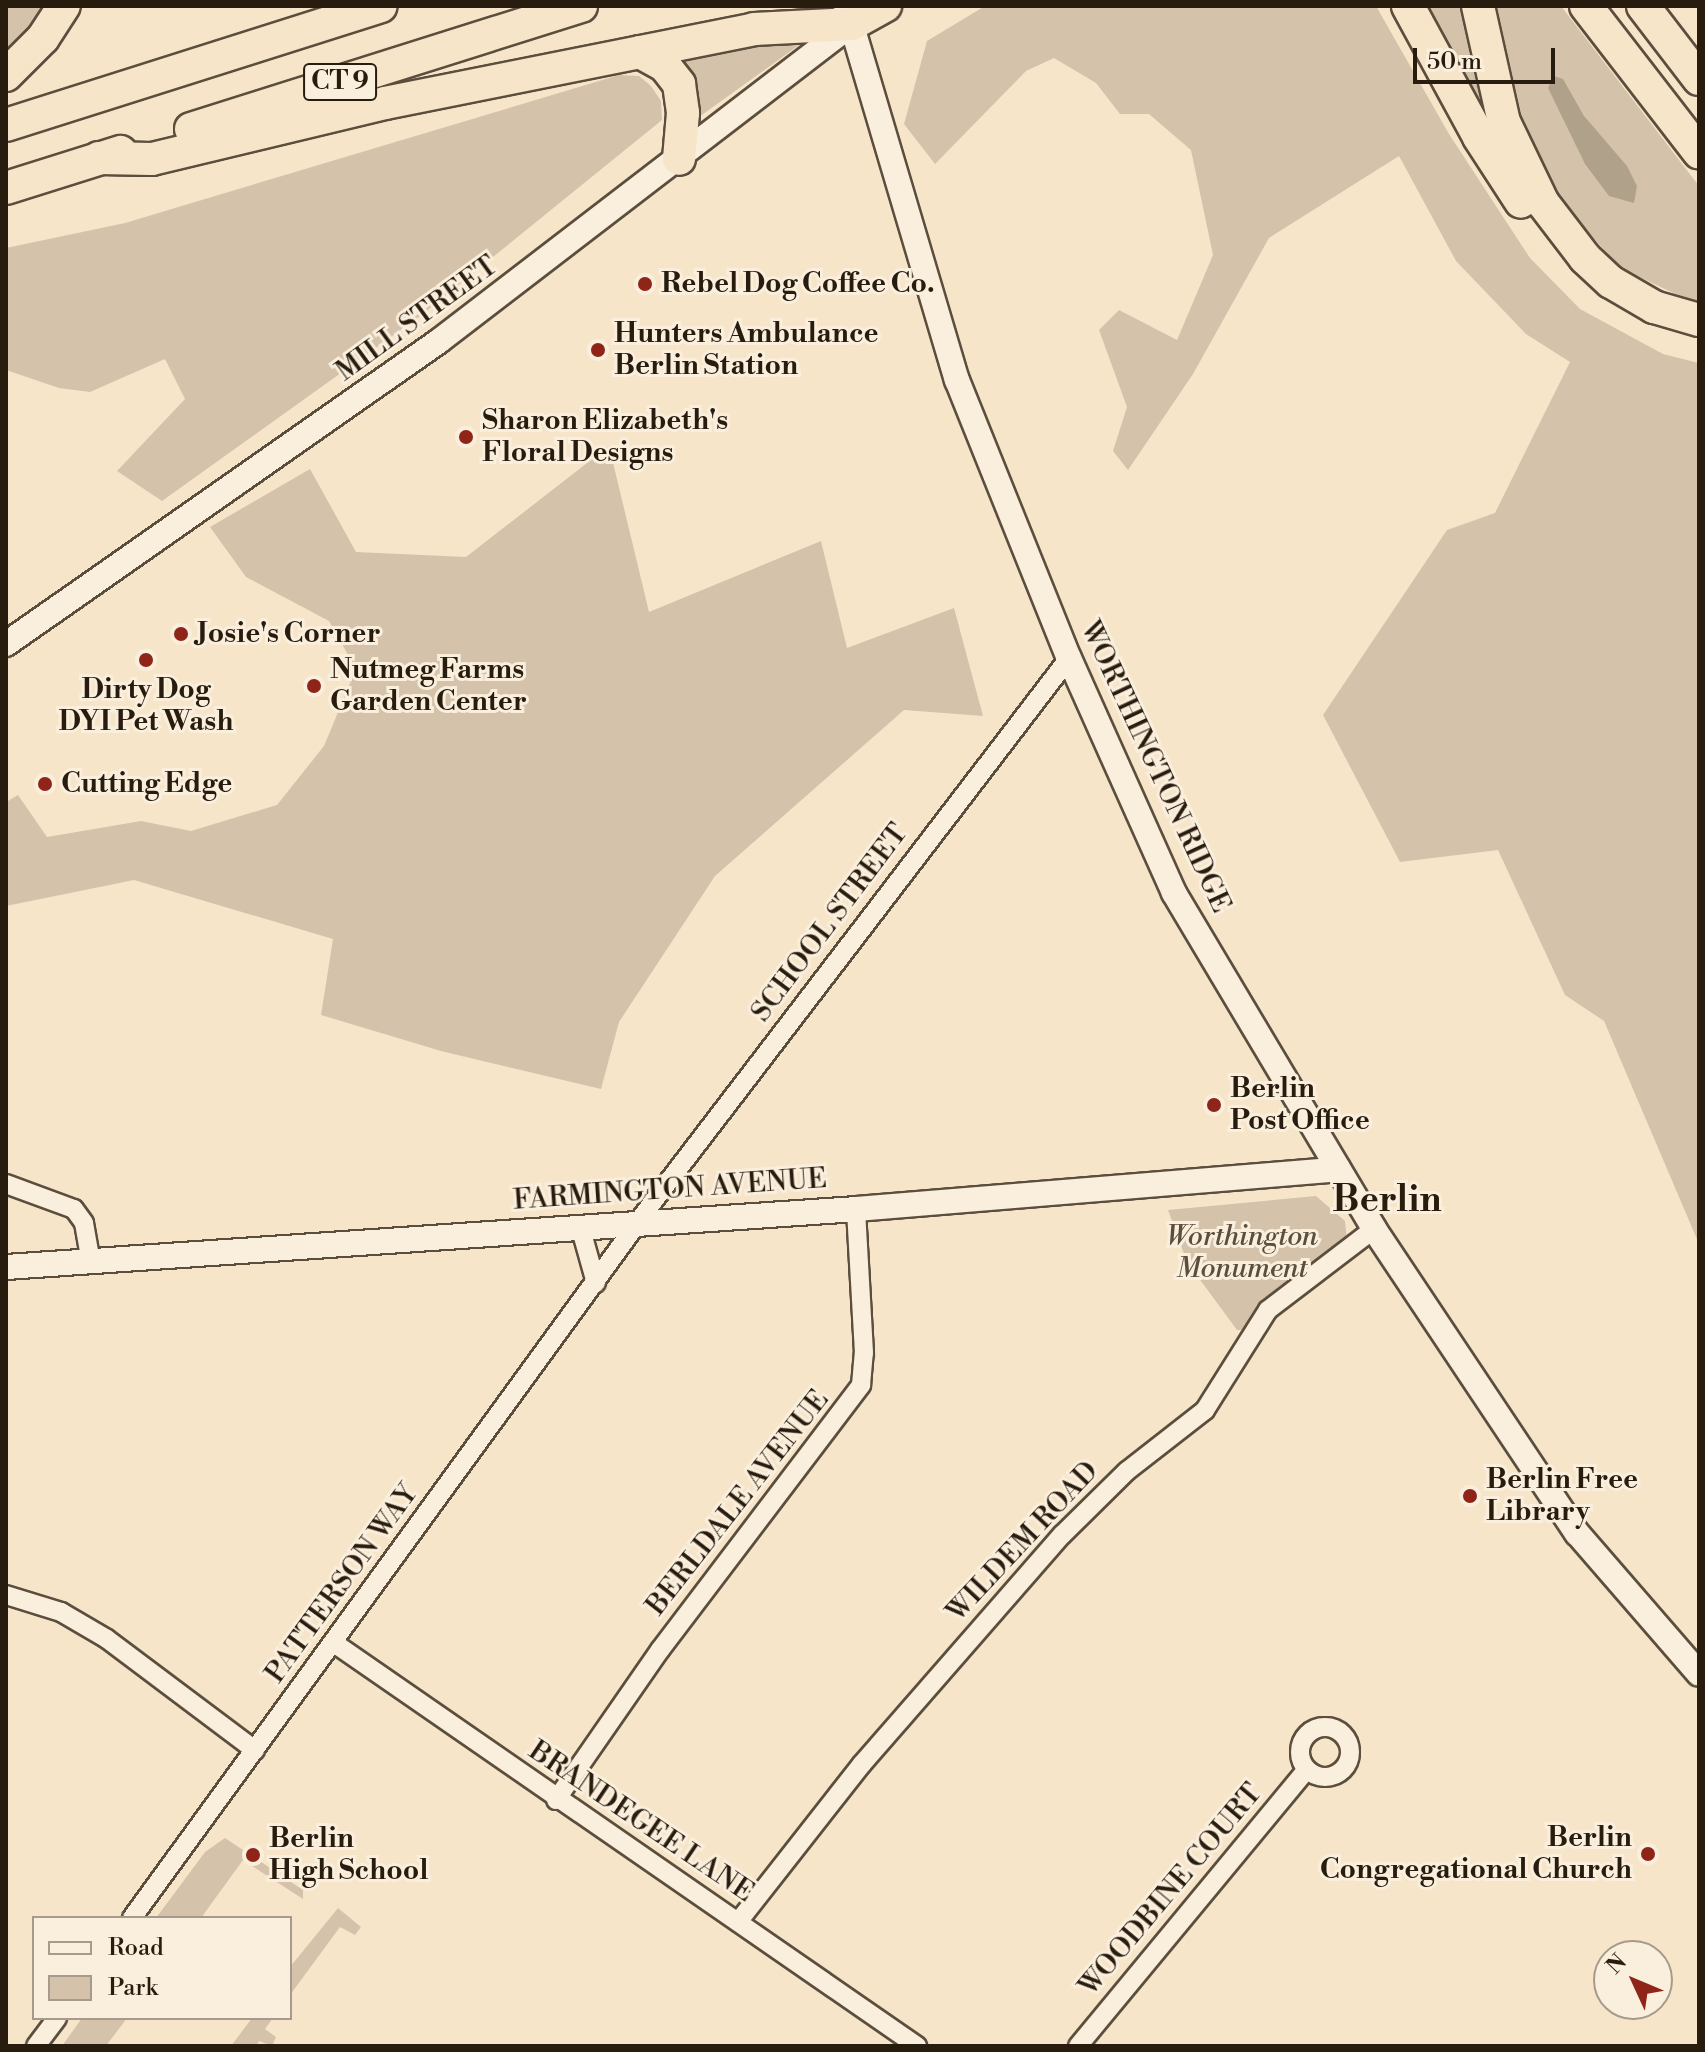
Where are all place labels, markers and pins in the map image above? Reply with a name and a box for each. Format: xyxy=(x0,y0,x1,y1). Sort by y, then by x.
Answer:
place label: Rebel Dog Coffee Co. xyxy=(661,267,935,301)
marker: Rebel Dog Coffee Co. xyxy=(636,275,654,293)
place label: Hunters Ambulance Berlin Station xyxy=(614,317,879,383)
marker: Hunters Ambulance Berlin Station xyxy=(589,341,607,359)
place label: Sharon Elizabeth's Floral Designs xyxy=(482,404,728,470)
marker: Sharon Elizabeth's Floral Designs xyxy=(457,428,475,446)
place label: Josie's Corner xyxy=(197,617,381,651)
marker: Josie's Corner xyxy=(172,625,190,643)
marker: Dirty Dog DYI Pet Wash xyxy=(137,651,155,669)
place label: Nutmeg Farms Garden Center xyxy=(330,653,527,719)
place label: Dirty Dog DYI Pet Wash xyxy=(59,673,233,739)
marker: Nutmeg Farms Garden Center xyxy=(305,677,323,695)
place label: Cutting Edge xyxy=(61,767,232,801)
marker: Cutting Edge xyxy=(36,775,54,793)
place label: Berlin Post Office xyxy=(1230,1072,1370,1138)
marker: Berlin Post Office xyxy=(1205,1096,1223,1114)
place label: Berlin Free Library xyxy=(1486,1463,1638,1529)
marker: Berlin Free Library xyxy=(1461,1487,1479,1505)
place label: Berlin Congregational Church xyxy=(1320,1821,1632,1887)
place label: Berlin High School xyxy=(269,1822,428,1888)
marker: Berlin Congregational Church xyxy=(1639,1845,1657,1863)
marker: Berlin High School xyxy=(244,1846,262,1864)

